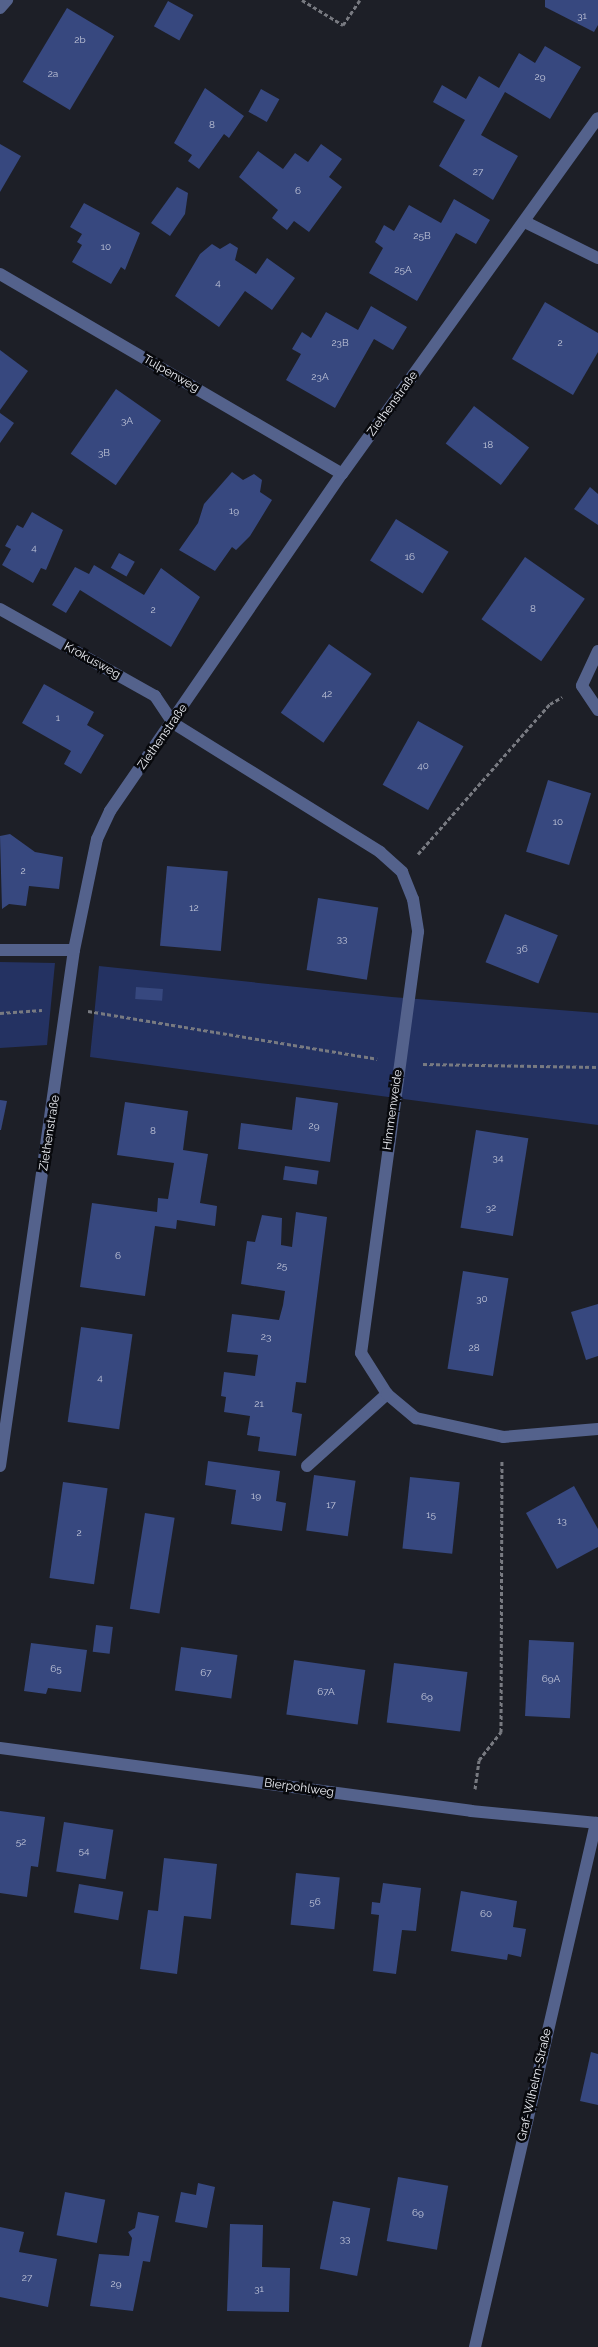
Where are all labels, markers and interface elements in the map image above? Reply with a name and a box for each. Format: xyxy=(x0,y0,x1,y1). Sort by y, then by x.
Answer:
house number: 31 xyxy=(577,10,587,22)
house number: 2b xyxy=(74,34,86,46)
house number: 2a xyxy=(48,68,58,80)
house number: 29 xyxy=(534,71,546,83)
house number: 8 xyxy=(209,119,215,131)
house number: 27 xyxy=(473,166,483,178)
house number: 6 xyxy=(295,185,301,197)
house number: 25B xyxy=(413,230,431,242)
house number: 10 xyxy=(101,241,111,253)
house number: 25A xyxy=(394,264,412,276)
house number: 4 xyxy=(215,277,221,289)
house number: 23B xyxy=(331,337,349,349)
house number: 2 xyxy=(557,337,563,349)
street label: Tulpenweg xyxy=(141,352,201,396)
street label: Ziethenstraße xyxy=(365,369,421,439)
house number: 23A xyxy=(311,371,329,383)
house number: 3A xyxy=(121,415,133,427)
house number: 18 xyxy=(483,439,493,451)
house number: 3B xyxy=(98,447,110,459)
house number: 19 xyxy=(229,505,239,517)
house number: 4 xyxy=(31,542,37,554)
house number: 16 xyxy=(405,551,415,563)
house number: 8 xyxy=(530,603,536,615)
house number: 2 xyxy=(150,604,156,616)
street label: Krokusweg xyxy=(61,640,123,682)
house number: 42 xyxy=(322,688,332,700)
street label: Ziethenstraße xyxy=(135,702,191,772)
house number: 1 xyxy=(56,712,60,724)
house number: 40 xyxy=(417,760,429,772)
house number: 10 xyxy=(553,816,563,828)
house number: 2 xyxy=(20,865,26,877)
house number: 12 xyxy=(189,902,199,914)
house number: 33 xyxy=(337,933,347,945)
house number: 36 xyxy=(516,943,528,955)
street label: Himmenweide xyxy=(380,1069,406,1151)
street label: Ziethenstraße xyxy=(37,1094,63,1172)
house number: 29 xyxy=(308,1120,320,1132)
house number: 8 xyxy=(150,1125,156,1137)
house number: 34 xyxy=(493,1152,503,1164)
house number: 32 xyxy=(486,1202,496,1214)
house number: 6 xyxy=(115,1250,121,1262)
house number: 25 xyxy=(277,1260,287,1272)
house number: 30 xyxy=(476,1293,488,1305)
house number: 23 xyxy=(261,1331,271,1343)
house number: 28 xyxy=(468,1342,480,1354)
house number: 4 xyxy=(97,1372,103,1384)
house number: 21 xyxy=(254,1398,264,1410)
house number: 19 xyxy=(251,1490,261,1502)
house number: 17 xyxy=(326,1499,336,1511)
house number: 15 xyxy=(426,1509,436,1521)
house number: 13 xyxy=(557,1515,567,1527)
house number: 2 xyxy=(76,1527,82,1539)
house number: 65 xyxy=(50,1663,62,1675)
house number: 67 xyxy=(200,1667,212,1679)
house number: 69A xyxy=(542,1673,560,1685)
house number: 67A xyxy=(317,1686,335,1698)
house number: 69 xyxy=(421,1691,433,1703)
street label: Bierpohlweg xyxy=(263,1776,335,1800)
house number: 52 xyxy=(16,1836,26,1848)
house number: 54 xyxy=(79,1845,89,1857)
house number: 56 xyxy=(309,1896,321,1908)
house number: 60 xyxy=(480,1908,492,1920)
street label: Graf-Wilhelm-Straße xyxy=(515,2027,555,2143)
house number: 69 xyxy=(412,2207,424,2219)
house number: 33 xyxy=(340,2233,350,2245)
house number: 27 xyxy=(22,2272,32,2284)
house number: 29 xyxy=(110,2278,122,2290)
house number: 31 xyxy=(254,2283,264,2295)

